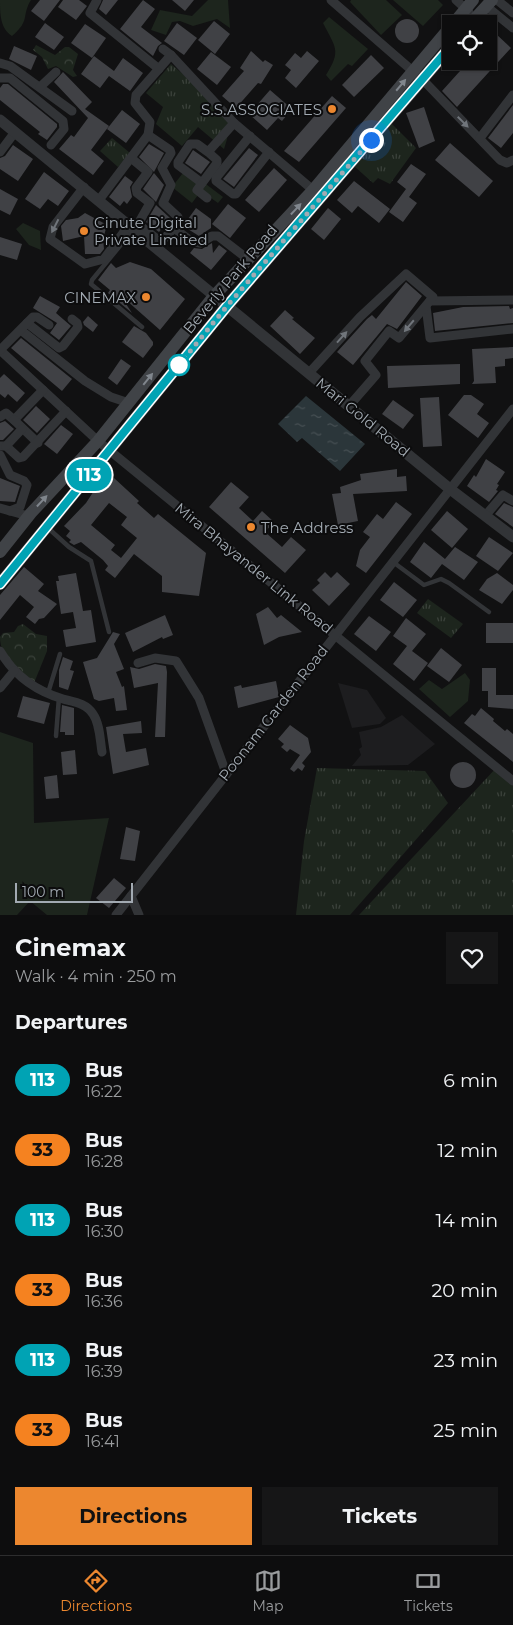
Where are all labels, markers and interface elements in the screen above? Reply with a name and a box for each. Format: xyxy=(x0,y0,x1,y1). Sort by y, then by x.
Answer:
map controls xyxy=(442,15,497,70)
button: locate xyxy=(442,15,497,70)
one-way arrow xyxy=(395,79,406,92)
place label: S.S.ASSOCIATES xyxy=(201,100,322,119)
marker: S.S.ASSOCIATES xyxy=(326,103,338,115)
one-way arrow xyxy=(457,115,469,127)
your location xyxy=(359,128,384,153)
one-way arrow xyxy=(290,202,301,215)
place label: Cinute Digital Private Limited xyxy=(94,213,208,249)
one-way arrow xyxy=(51,219,59,234)
street label: Beverly Park Road xyxy=(179,221,281,337)
marker: Cinute Digital Private Limited xyxy=(78,225,90,237)
place label: CINEMAX xyxy=(64,288,136,307)
marker: CINEMAX xyxy=(140,291,152,303)
one-way arrow xyxy=(403,319,415,331)
one-way arrow xyxy=(336,332,348,344)
unlabelled marker xyxy=(168,354,190,376)
one-way arrow xyxy=(143,372,154,385)
street label: Mari Gold Road xyxy=(312,373,414,461)
line badge: 113 xyxy=(60,459,118,491)
text: 113 xyxy=(77,464,101,486)
one-way arrow xyxy=(36,495,48,507)
street label: Mira Bhayander Link Road xyxy=(171,498,337,638)
place label: The Address xyxy=(261,518,353,537)
marker: The Address xyxy=(245,521,257,533)
street label: Poonam Garden Road xyxy=(214,641,332,785)
scale bar xyxy=(15,880,132,903)
text: 100 m xyxy=(22,883,64,901)
button: heart xyxy=(446,932,498,984)
text: Cinemax xyxy=(15,933,126,962)
text: Walk · 4 min · 250 m xyxy=(15,967,177,986)
text: Departures xyxy=(15,1011,127,1034)
text: Bus xyxy=(85,1059,123,1082)
text: 113 xyxy=(30,1069,55,1091)
text: 6 min xyxy=(443,1069,498,1092)
text: 16:22 xyxy=(85,1082,122,1101)
text: Bus xyxy=(85,1129,123,1152)
text: 33 xyxy=(32,1139,53,1161)
text: 12 min xyxy=(437,1139,498,1162)
text: 16:28 xyxy=(85,1152,123,1171)
text: Bus xyxy=(85,1199,123,1222)
text: 113 xyxy=(30,1209,55,1231)
text: 14 min xyxy=(435,1209,498,1232)
text: 16:30 xyxy=(85,1222,124,1241)
text: Bus xyxy=(85,1269,123,1292)
text: 33 xyxy=(32,1279,53,1301)
text: 20 min xyxy=(432,1279,498,1302)
text: 16:36 xyxy=(85,1292,123,1311)
text: Bus xyxy=(85,1339,123,1362)
text: 113 xyxy=(30,1349,55,1371)
text: 23 min xyxy=(433,1349,498,1372)
text: 16:39 xyxy=(85,1362,123,1381)
text: Bus xyxy=(85,1409,123,1432)
text: 33 xyxy=(32,1419,53,1441)
text: 25 min xyxy=(433,1419,498,1442)
text: 16:41 xyxy=(85,1432,120,1451)
button: Directions xyxy=(15,1487,252,1545)
button: Tickets xyxy=(262,1487,498,1545)
tab: Directions xyxy=(60,1567,132,1615)
tab: Map xyxy=(252,1567,284,1615)
tab: Tickets xyxy=(404,1567,453,1615)

